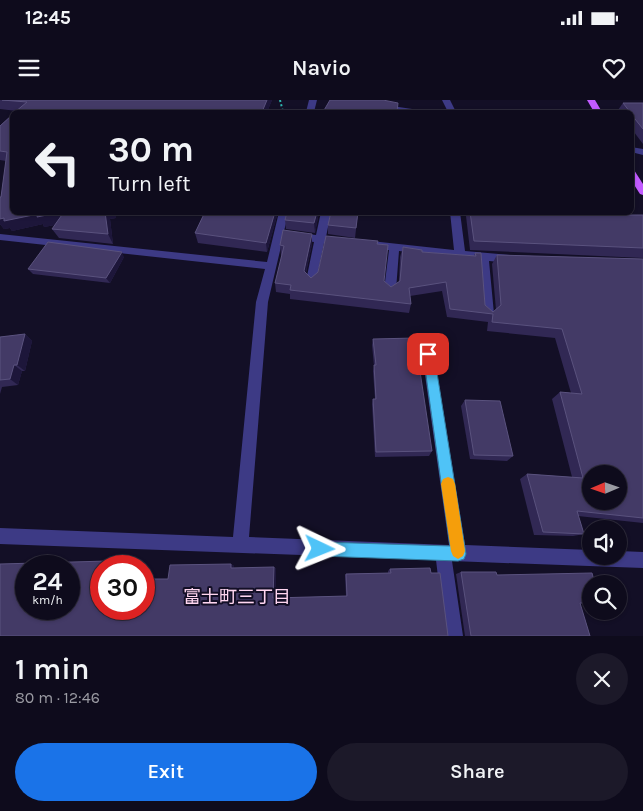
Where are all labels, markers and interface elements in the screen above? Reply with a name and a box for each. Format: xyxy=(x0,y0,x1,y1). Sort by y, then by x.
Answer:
text: 12:45 xyxy=(25,7,71,29)
icon: menu xyxy=(15,54,43,82)
icon: heart xyxy=(600,54,628,82)
text: Navio xyxy=(292,55,351,81)
text: 30 m xyxy=(108,129,194,170)
icon: left xyxy=(25,130,90,195)
text: Turn left xyxy=(108,171,191,197)
pin xyxy=(407,333,449,375)
icon: arrive xyxy=(414,340,442,368)
north arrow xyxy=(582,465,628,510)
map controls xyxy=(582,465,627,620)
button: sound xyxy=(582,520,627,565)
position arrow xyxy=(293,522,345,574)
speed limit sign: 30 xyxy=(90,555,155,620)
text: 24 xyxy=(32,567,63,596)
button: search xyxy=(582,575,627,620)
district label: 富士町三丁目 xyxy=(183,586,291,608)
text: km/h xyxy=(32,593,63,607)
text: 1 min xyxy=(15,651,89,687)
button: close xyxy=(576,653,628,705)
text: 80 m · 12:46 xyxy=(15,688,100,707)
button: Exit xyxy=(15,743,317,801)
button: Share xyxy=(327,743,628,801)

